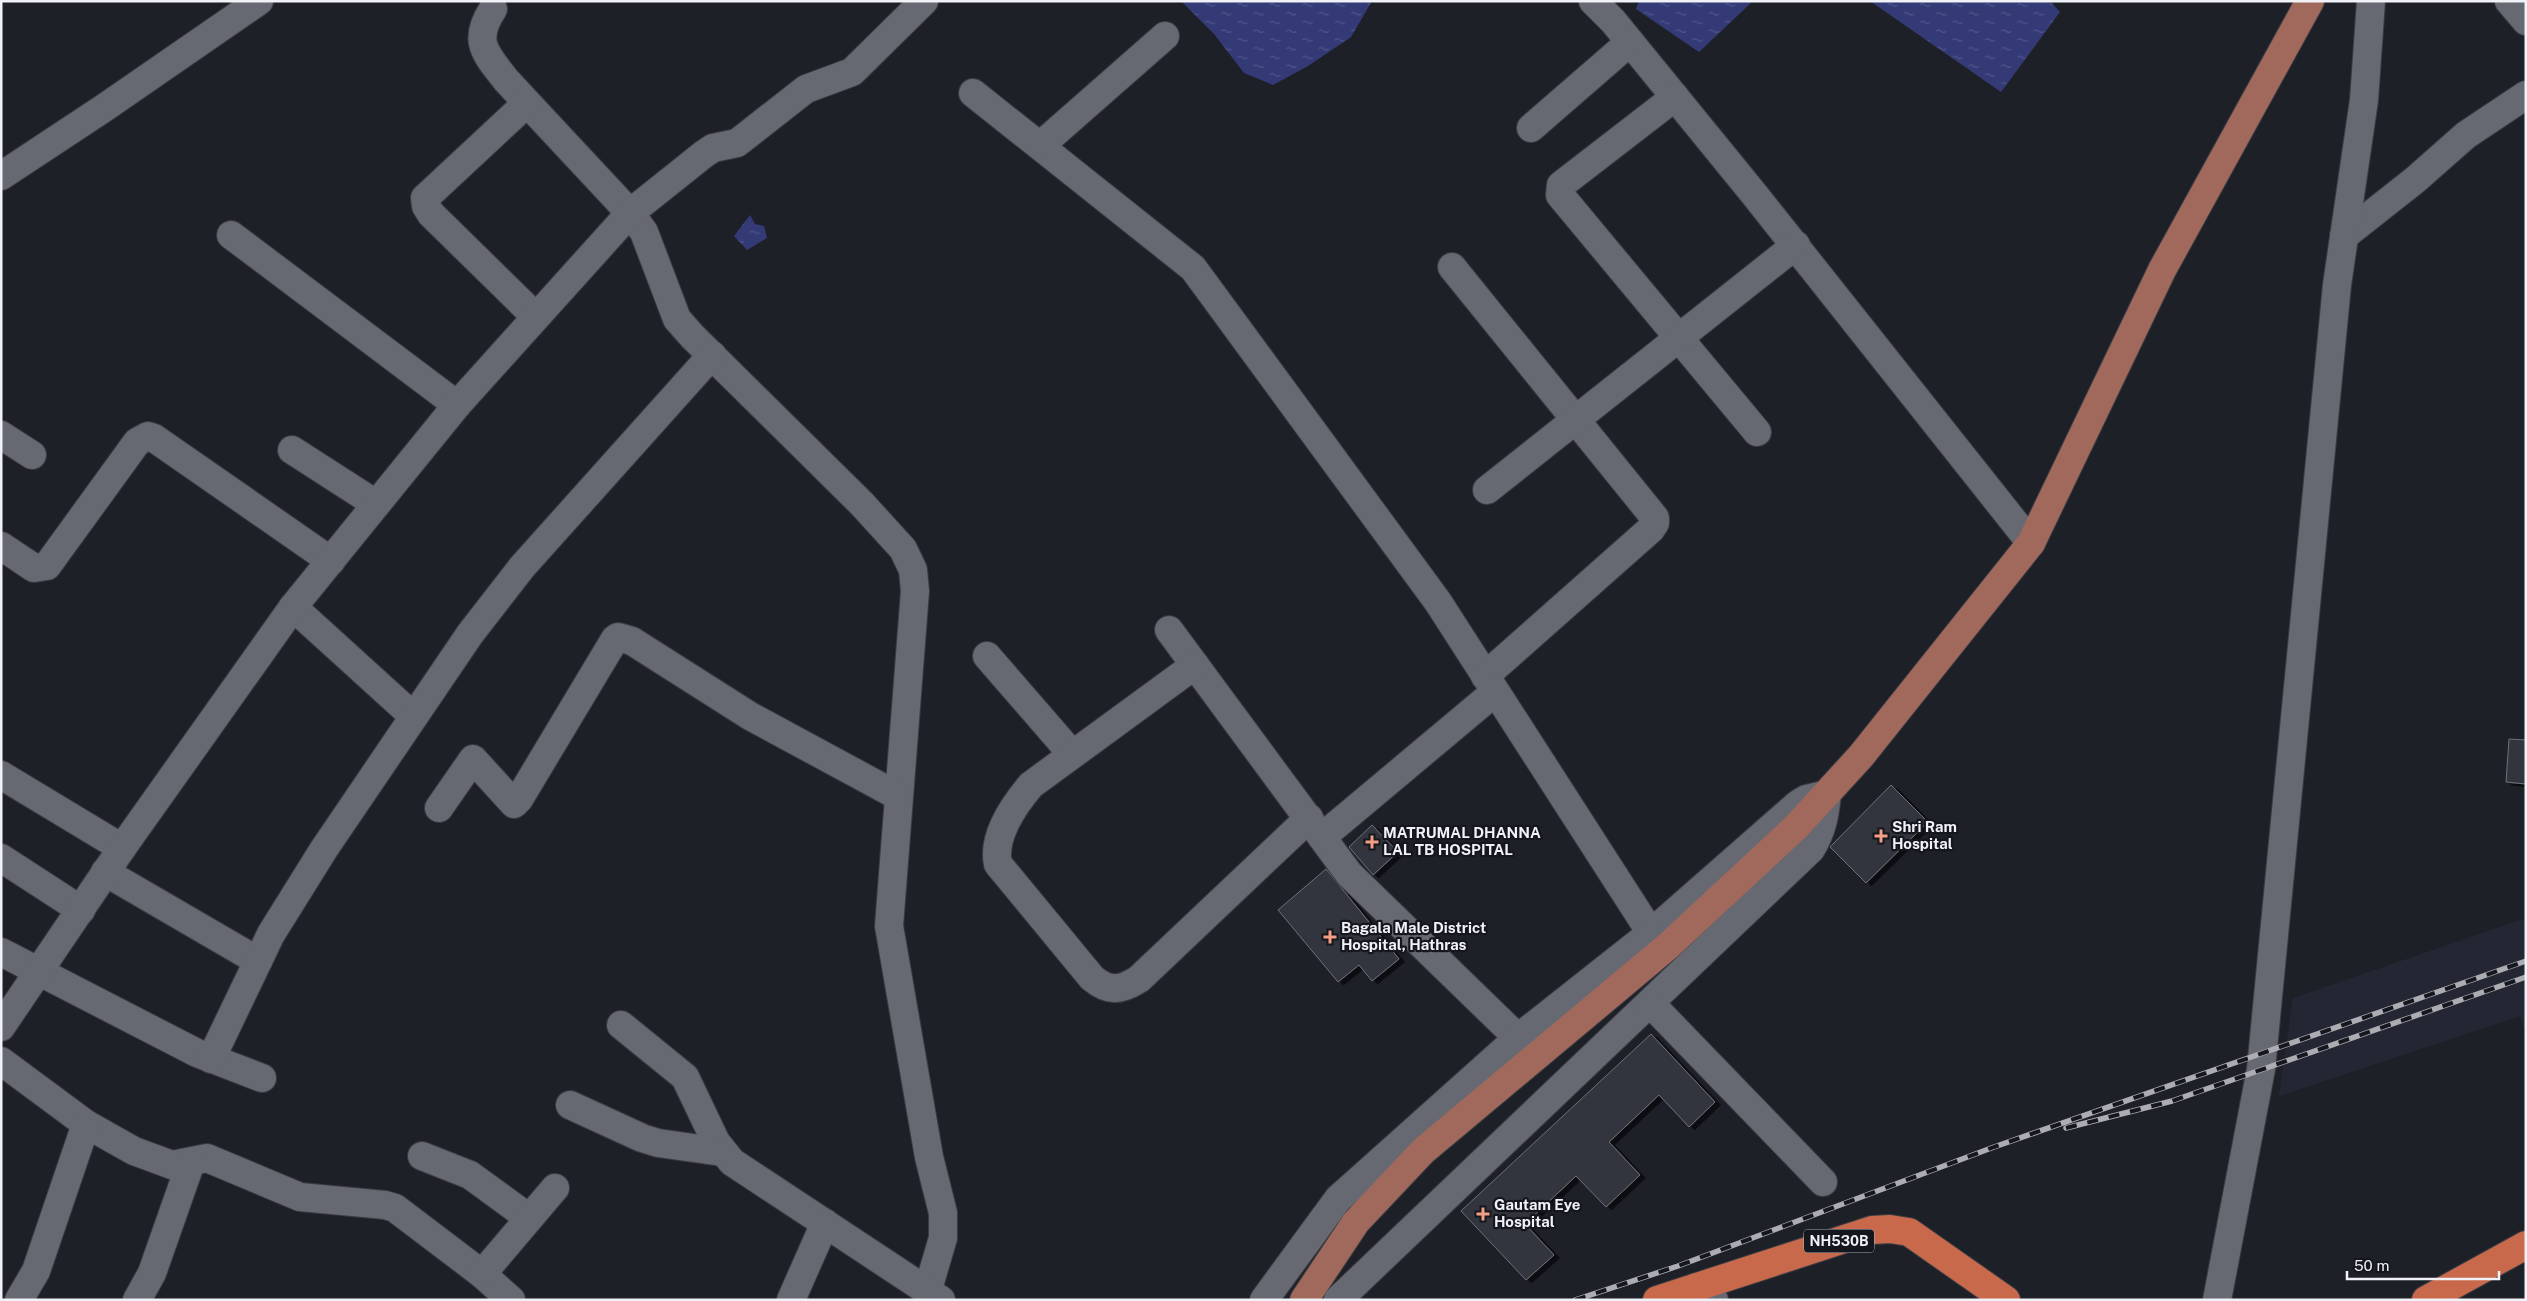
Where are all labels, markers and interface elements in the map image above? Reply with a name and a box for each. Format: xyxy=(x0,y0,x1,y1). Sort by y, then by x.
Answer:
place label: Shri Ram Hospital xyxy=(1892,818,1957,852)
place label: MATRUMAL DHANNA LAL TB HOSPITAL xyxy=(1383,824,1541,858)
marker: Shri Ram Hospital xyxy=(1874,829,1888,843)
marker: MATRUMAL DHANNA LAL TB HOSPITAL xyxy=(1365,835,1379,849)
place label: Bagala Male District Hospital, Hathras xyxy=(1341,919,1486,953)
marker: Bagala Male District Hospital, Hathras xyxy=(1323,930,1337,944)
place label: Gautam Eye Hospital xyxy=(1494,1196,1581,1230)
marker: Gautam Eye Hospital xyxy=(1476,1207,1490,1221)
road number: NH530B xyxy=(1804,1230,1874,1252)
scale bar xyxy=(2347,1248,2500,1280)
text: 50 m xyxy=(2354,1257,2389,1274)

